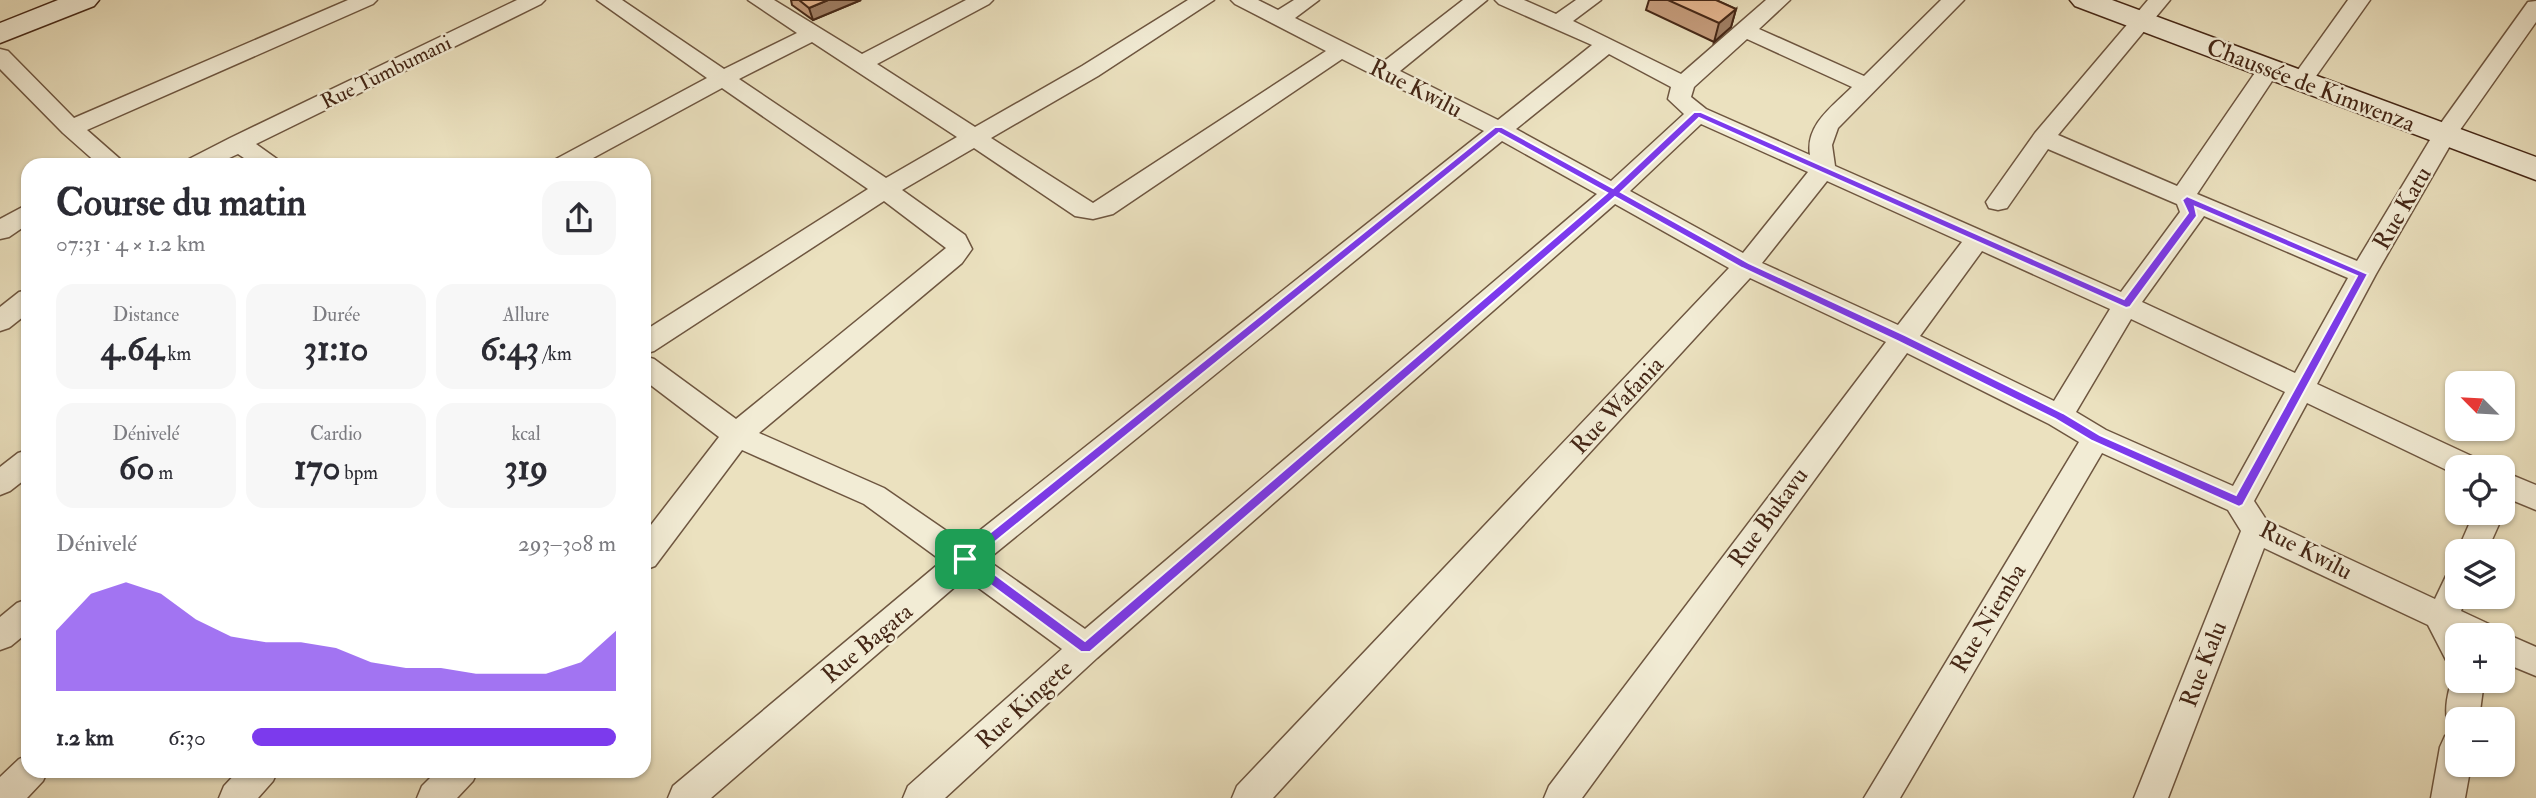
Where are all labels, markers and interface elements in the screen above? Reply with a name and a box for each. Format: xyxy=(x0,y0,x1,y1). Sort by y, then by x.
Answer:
street label: Rue Tumbumani xyxy=(317,29,456,116)
street label: Chaussée de Kimwenza xyxy=(2202,31,2421,140)
street label: Rue Kwilu xyxy=(1364,52,1467,125)
street label: Rue Katu xyxy=(2366,161,2439,256)
text: Course du matin xyxy=(56,179,306,227)
button: share xyxy=(542,181,616,255)
text: 07:31 · 4 × 1.2 km xyxy=(56,229,205,258)
text: Distance xyxy=(113,303,179,327)
text: Durée xyxy=(312,303,360,327)
text: Allure xyxy=(503,303,549,327)
text: 4.64 xyxy=(101,327,164,371)
text: 31:10 xyxy=(304,327,368,371)
text: 6:43 xyxy=(480,327,539,371)
text: km xyxy=(164,342,191,366)
text: /km xyxy=(539,342,572,366)
street label: Rue Wafania xyxy=(1564,349,1671,461)
north arrow xyxy=(2445,371,2515,441)
map controls xyxy=(2445,371,2515,777)
text: Dénivelé xyxy=(113,422,179,446)
text: Cardio xyxy=(310,422,362,446)
text: kcal xyxy=(511,422,541,446)
text: 60 xyxy=(119,446,154,490)
text: 170 xyxy=(294,446,340,490)
text: 319 xyxy=(504,446,548,490)
button: locate xyxy=(2445,455,2515,525)
text: m xyxy=(154,461,173,485)
text: bpm xyxy=(340,461,378,485)
street label: Rue Bukavu xyxy=(1722,461,1815,573)
street label: Rue Kwilu xyxy=(2254,514,2357,587)
text: Dénivelé xyxy=(56,529,137,558)
text: 293–308 m xyxy=(518,529,616,558)
pin xyxy=(935,529,995,589)
button: layers xyxy=(2445,539,2515,609)
icon: arrive xyxy=(946,540,984,578)
street label: Rue Niemba xyxy=(1944,557,2034,679)
street label: Rue Bagata xyxy=(815,596,920,690)
street label: Rue Kalu xyxy=(2173,617,2234,712)
button: + xyxy=(2445,623,2515,693)
street label: Rue Kingete xyxy=(970,653,1079,756)
button: − xyxy=(2445,707,2515,777)
text: 1.2 km xyxy=(56,723,114,752)
text: 6:30 xyxy=(168,723,206,752)

